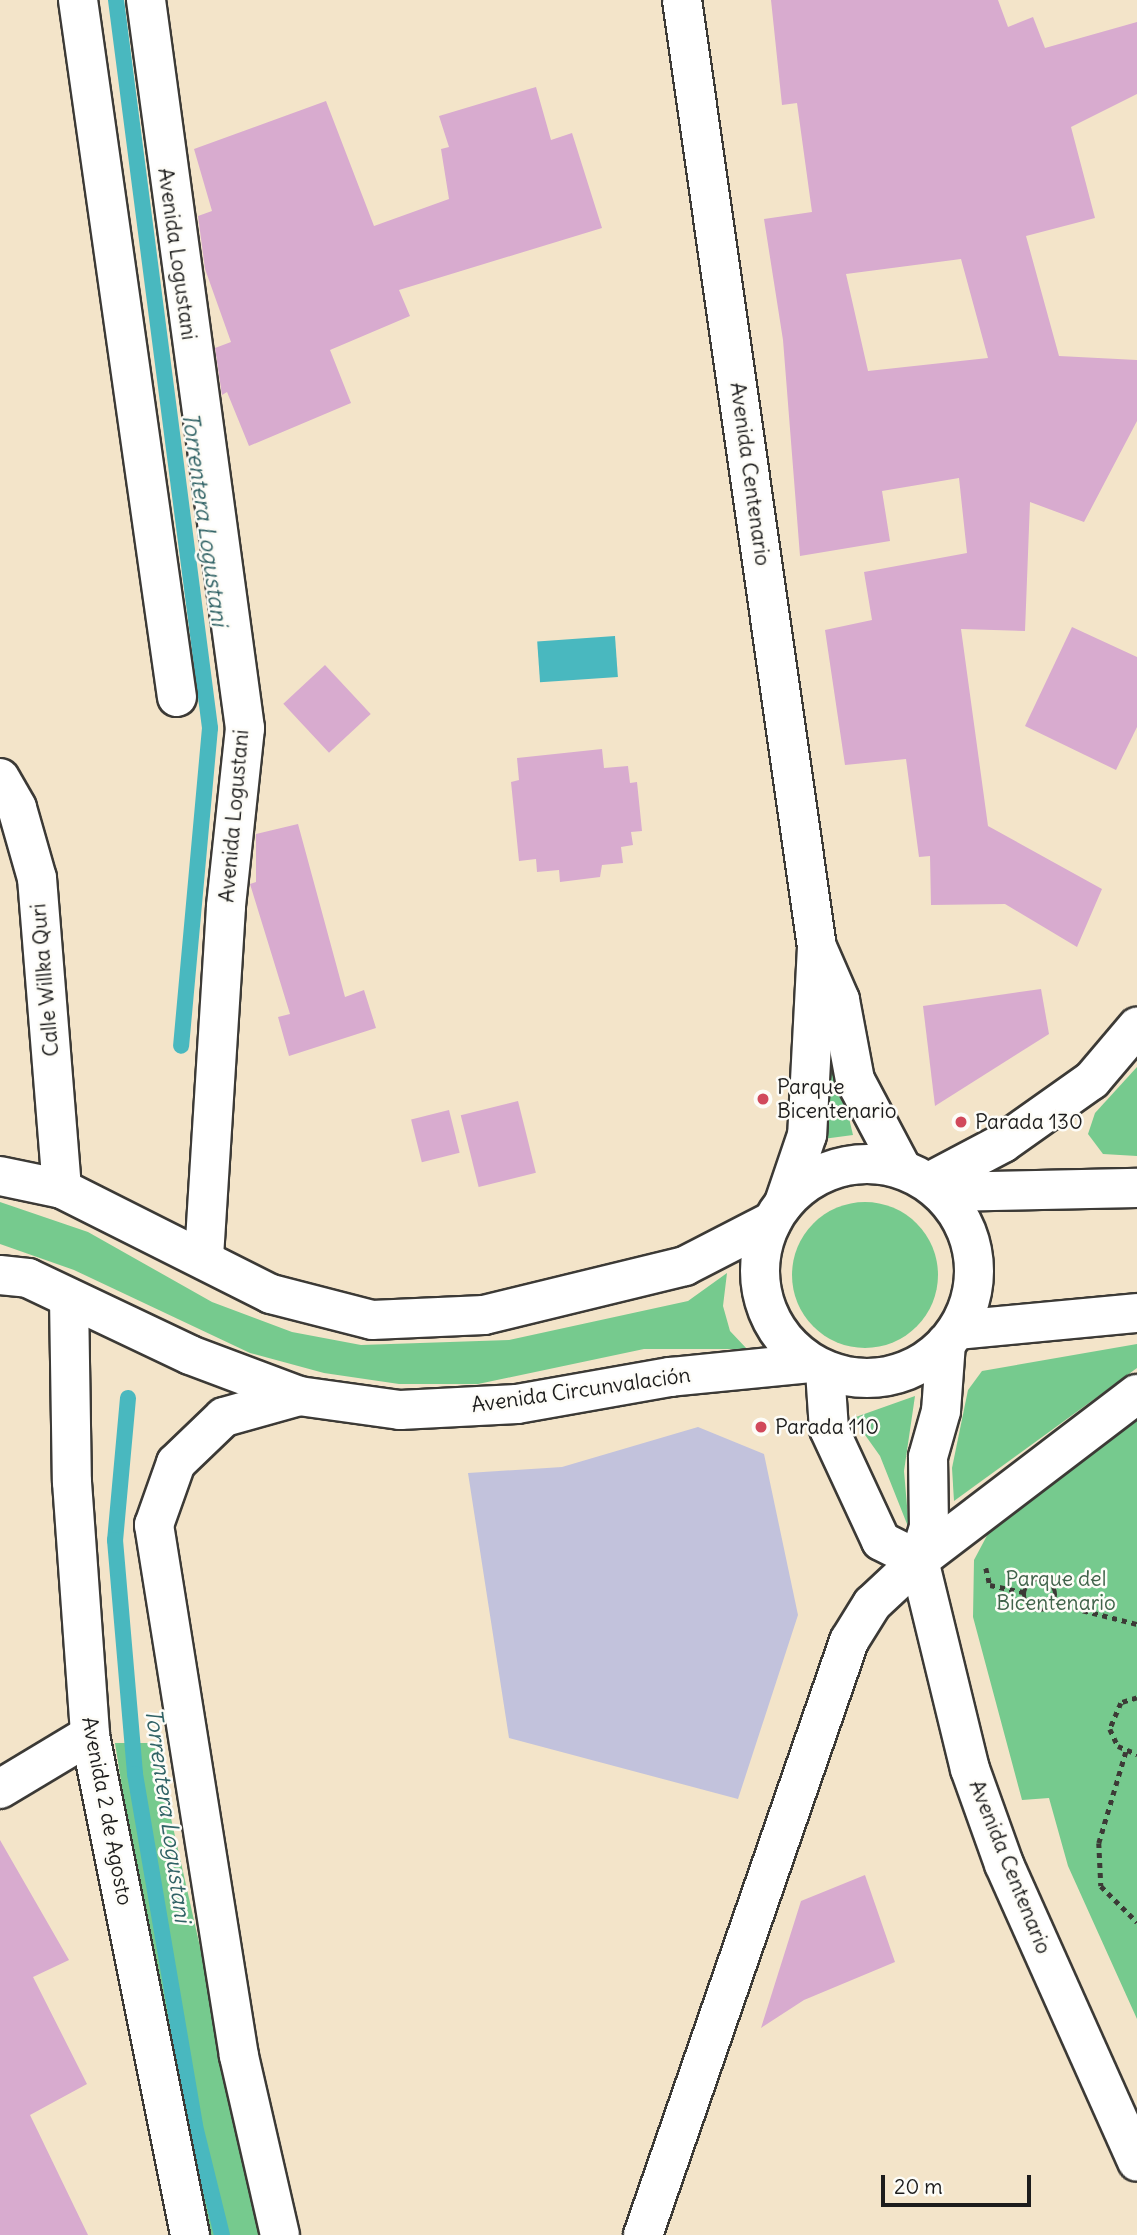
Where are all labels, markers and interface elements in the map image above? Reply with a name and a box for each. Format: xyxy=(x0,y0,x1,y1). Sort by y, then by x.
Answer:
street label: Avenida Logustani xyxy=(152,166,202,342)
street label: Avenida Centenario xyxy=(725,381,775,567)
water label: Torrentera Logustani xyxy=(176,410,234,628)
street label: Avenida Logustani xyxy=(214,728,254,904)
street label: Calle Willka Quri xyxy=(26,902,64,1058)
place label: Parque Bicentenario xyxy=(777,1074,896,1124)
marker: Parque Bicentenario xyxy=(755,1091,771,1107)
place label: Parada 130 xyxy=(975,1109,1083,1135)
marker: Parada 130 xyxy=(953,1114,969,1130)
street label: Avenida Circunvalación xyxy=(470,1362,692,1418)
place label: Parada 110 xyxy=(775,1414,879,1440)
marker: Parada 110 xyxy=(753,1419,769,1435)
park label: Parque del Bicentenario xyxy=(996,1566,1116,1616)
water label: Torrentera Logustani xyxy=(139,1706,197,1924)
street label: Avenida 2 de Agosto xyxy=(76,1715,138,1907)
street label: Avenida Centenario xyxy=(964,1777,1056,1957)
scale bar xyxy=(885,2162,1036,2206)
text: 20 m xyxy=(894,2173,943,2200)

